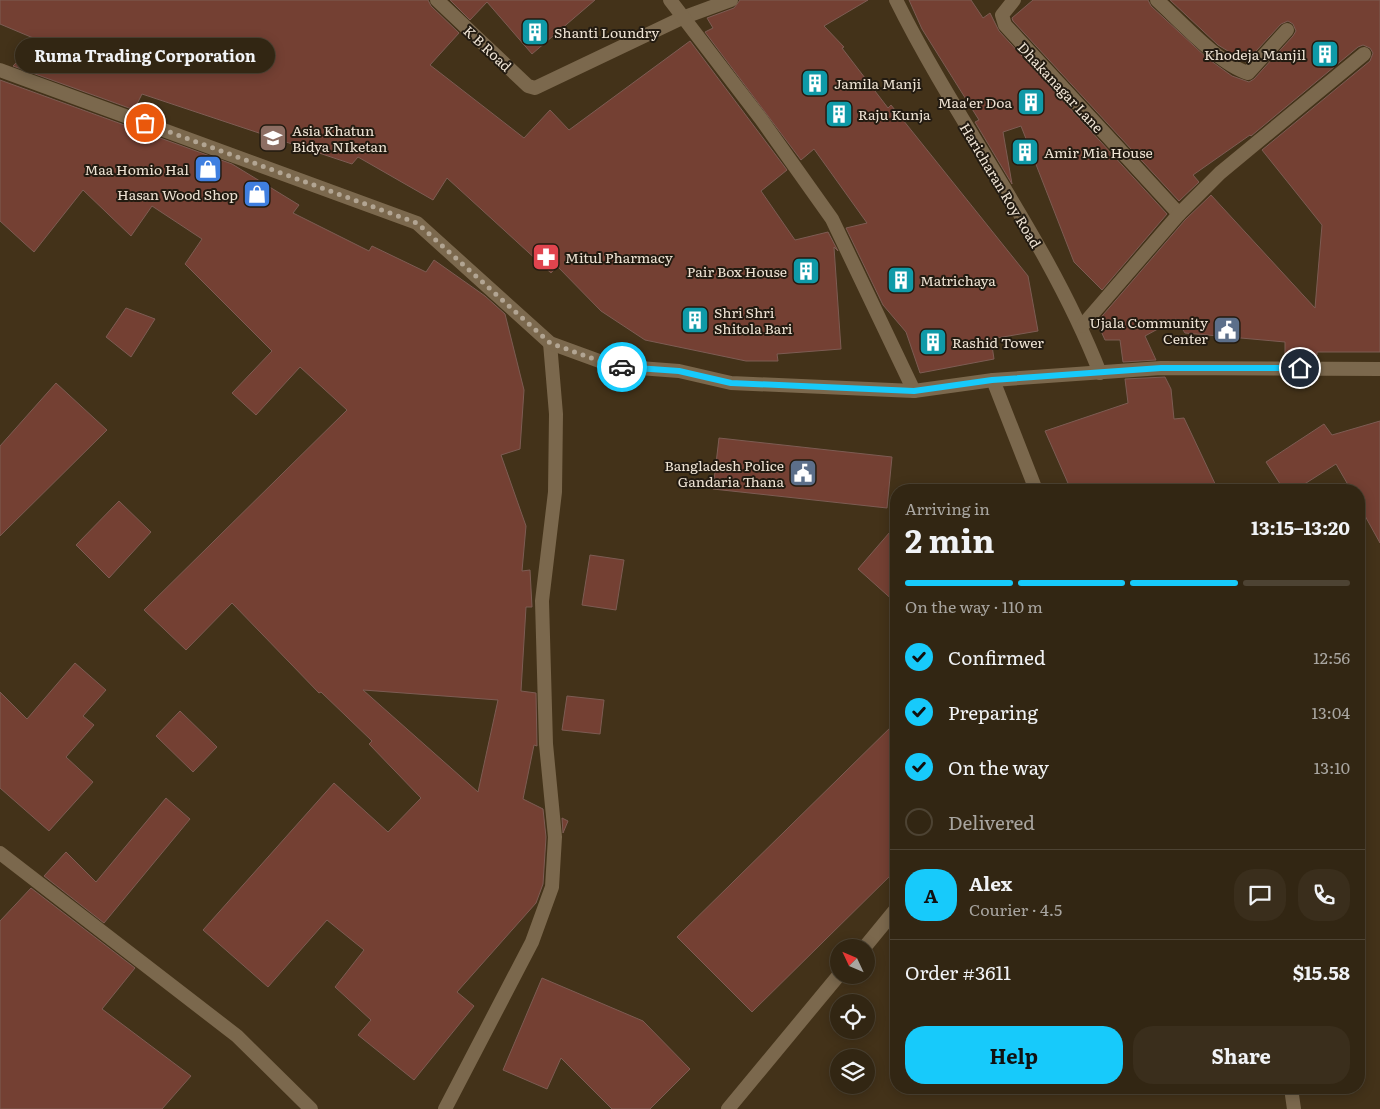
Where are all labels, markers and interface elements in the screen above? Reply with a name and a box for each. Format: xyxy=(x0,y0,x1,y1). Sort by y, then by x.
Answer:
building icon: Shanti Loundry xyxy=(520,17,550,47)
street label: K B Road xyxy=(459,20,517,76)
place label: Shanti Loundry xyxy=(554,22,660,42)
street label: Dhakanagar Lane xyxy=(1014,37,1108,137)
callout: Ruma Trading Corporation xyxy=(15,38,275,73)
building icon: Khodeja Manjil xyxy=(1310,39,1340,69)
text: Ruma Trading Corporation xyxy=(34,43,256,67)
place label: Khodeja Manjil xyxy=(1204,44,1306,64)
building icon: Jamila Manji xyxy=(800,68,830,98)
place label: Jamila Manji xyxy=(834,73,921,93)
building icon: Maa'er Doa xyxy=(1016,87,1046,117)
place label: Maa'er Doa xyxy=(938,92,1012,112)
building icon: Raju Kunja xyxy=(824,99,854,129)
pin xyxy=(124,102,166,144)
place label: Raju Kunja xyxy=(858,104,931,124)
icon: bag xyxy=(131,109,159,137)
street label: Haricharan Roy Road xyxy=(956,119,1047,252)
place label: Asia Khatun Bidya NIketan xyxy=(292,120,387,156)
school or university icon: Asia Khatun Bidya NIketan xyxy=(258,123,288,153)
building icon: Amir Mia House xyxy=(1010,137,1040,167)
place label: Amir Mia House xyxy=(1044,142,1153,162)
shop icon: Maa Homio Hal xyxy=(193,154,223,184)
place label: Maa Homio Hal xyxy=(84,159,189,179)
shop icon: Hasan Wood Shop xyxy=(242,179,272,209)
place label: Hasan Wood Shop xyxy=(117,184,238,204)
pharmacy icon: Mitul Pharmacy xyxy=(531,242,561,272)
place label: Mitul Pharmacy xyxy=(565,247,674,267)
building icon: Pair Box House xyxy=(791,256,821,286)
place label: Pair Box House xyxy=(687,261,787,281)
building icon: Matrichaya xyxy=(886,265,916,295)
place label: Matrichaya xyxy=(920,270,996,290)
place label: Shri Shri Shitola Bari xyxy=(714,302,793,338)
building icon: Shri Shri Shitola Bari xyxy=(680,305,710,335)
place label: Ujala Community Center xyxy=(1090,312,1209,348)
public building icon: Ujala Community Center xyxy=(1212,315,1242,345)
building icon: Rashid Tower xyxy=(918,327,948,357)
place label: Rashid Tower xyxy=(952,332,1044,352)
courier xyxy=(597,342,647,392)
pin xyxy=(1279,347,1321,389)
icon: car xyxy=(608,353,636,381)
icon: home xyxy=(1286,354,1314,382)
place label: Bangladesh Police Gandaria Thana xyxy=(664,455,784,491)
public building icon: Bangladesh Police Gandaria Thana xyxy=(788,458,818,488)
text: Arriving in xyxy=(905,496,990,520)
text: 13:15–13:20 xyxy=(1251,513,1350,541)
text: 2 min xyxy=(905,515,994,563)
text: On the way · 110 m xyxy=(905,594,1043,618)
icon: check xyxy=(905,643,933,671)
text: Confirmed xyxy=(948,643,1046,671)
text: 12:56 xyxy=(1313,645,1350,669)
icon: check xyxy=(905,698,933,726)
text: Preparing xyxy=(948,698,1038,726)
text: 13:04 xyxy=(1311,700,1350,724)
icon: check xyxy=(905,753,933,781)
text: On the way xyxy=(948,753,1049,781)
text: 13:10 xyxy=(1314,755,1350,779)
text: Delivered xyxy=(948,808,1035,836)
text: Alex xyxy=(969,869,1012,897)
button: chat xyxy=(1234,869,1286,921)
button: phone xyxy=(1298,869,1350,921)
text: A xyxy=(924,881,938,909)
text: Courier · 4.5 xyxy=(969,897,1062,921)
north arrow xyxy=(830,939,875,984)
map controls xyxy=(830,939,875,1094)
text: Order #3611 xyxy=(905,958,1011,986)
text: $15.58 xyxy=(1293,958,1350,986)
button: locate xyxy=(830,994,875,1039)
button: Help xyxy=(905,1026,1123,1084)
button: Share xyxy=(1133,1026,1350,1084)
button: layers xyxy=(830,1049,875,1094)

